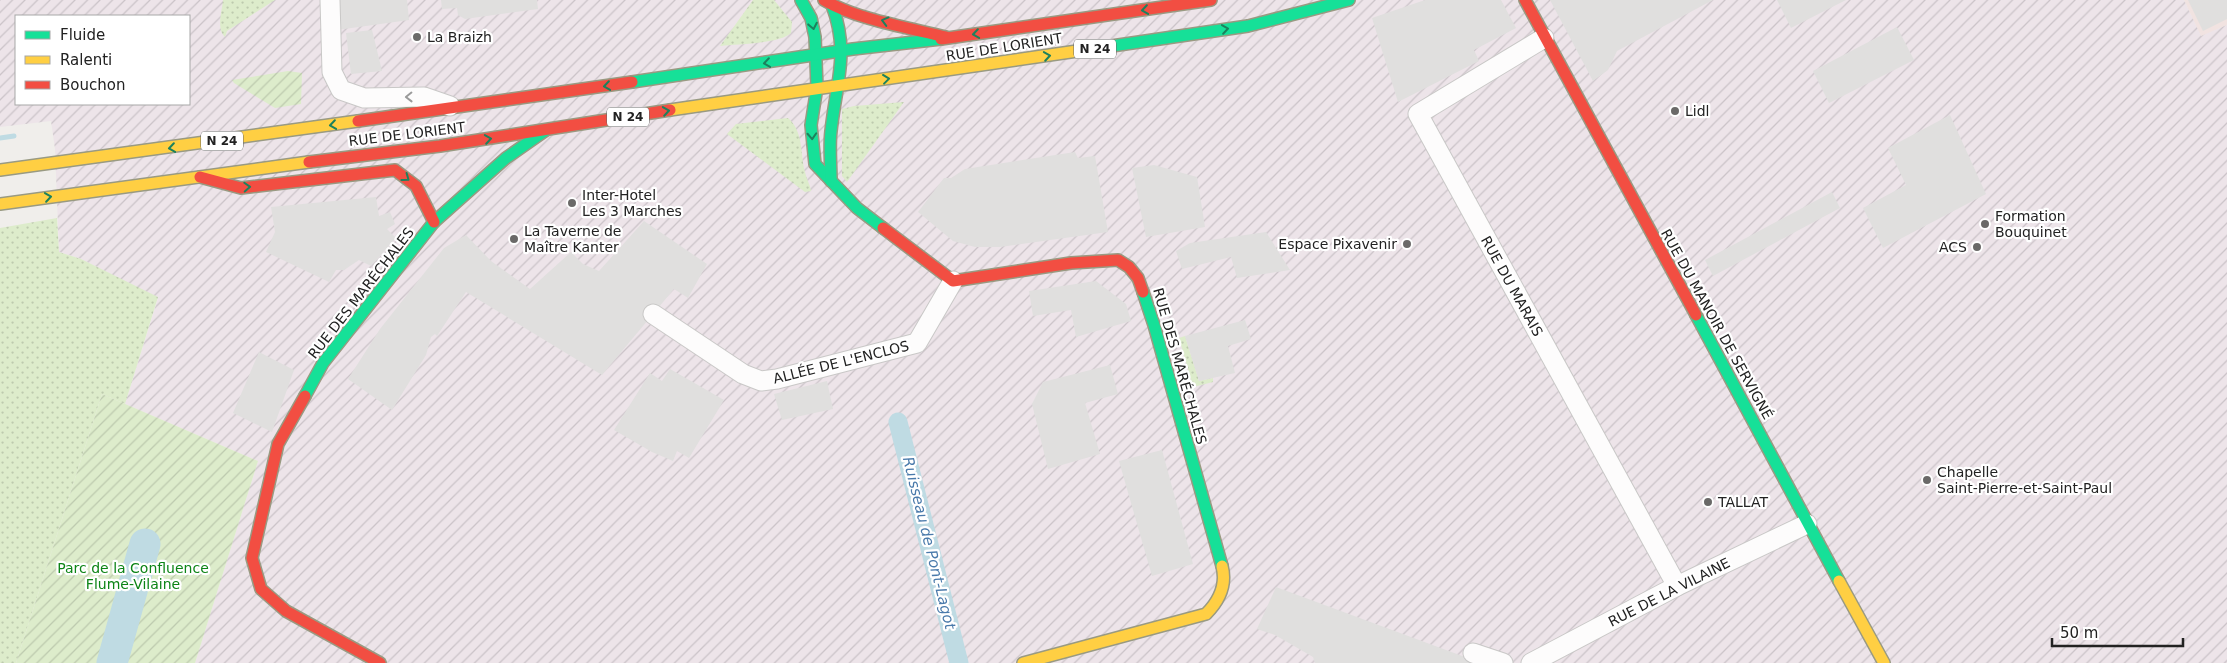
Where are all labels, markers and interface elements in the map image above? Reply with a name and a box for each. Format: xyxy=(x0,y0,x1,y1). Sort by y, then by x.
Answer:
one-way arrow xyxy=(1141,5,1150,15)
legend xyxy=(15,15,190,105)
one-way arrow xyxy=(881,17,889,27)
one-way arrow xyxy=(807,22,818,31)
one-way arrow xyxy=(1222,24,1230,35)
text: Fluide xyxy=(60,26,105,44)
place label: La Braizh xyxy=(427,29,492,45)
one-way arrow xyxy=(971,29,980,39)
street label: RUE DE LORIENT xyxy=(945,30,1064,64)
marker: La Braizh xyxy=(411,31,423,43)
road number: N 24 xyxy=(1074,40,1116,59)
text: Ralenti xyxy=(60,51,112,69)
one-way arrow xyxy=(1044,51,1052,62)
one-way arrow xyxy=(763,57,771,68)
one-way arrow xyxy=(883,74,891,85)
text: Bouchon xyxy=(60,76,125,94)
one-way arrow xyxy=(602,80,610,91)
one-way arrow xyxy=(405,92,413,102)
place label: Lidl xyxy=(1685,103,1709,119)
marker: Lidl xyxy=(1669,105,1681,117)
one-way arrow xyxy=(662,106,671,116)
road number: N 24 xyxy=(607,108,649,126)
one-way arrow xyxy=(328,119,336,130)
street label: RUE DE LORIENT xyxy=(348,119,467,149)
road number: N 24 xyxy=(201,132,243,150)
one-way arrow xyxy=(806,132,817,140)
one-way arrow xyxy=(484,134,493,144)
one-way arrow xyxy=(167,142,176,152)
one-way arrow xyxy=(400,172,410,181)
one-way arrow xyxy=(244,181,252,192)
place label: Inter-Hotel Les 3 Marches xyxy=(582,187,682,219)
one-way arrow xyxy=(44,193,53,203)
marker: Inter-Hotel Les 3 Marches xyxy=(566,197,578,209)
place label: Formation Bouquinet xyxy=(1995,208,2067,240)
marker: Formation Bouquinet xyxy=(1979,218,1991,230)
place label: La Taverne de Maître Kanter xyxy=(524,223,622,255)
street label: RUE DES MARÉCHALES xyxy=(305,224,417,362)
street label: RUE DU MANOIR DE SERVIGNÉ xyxy=(1658,226,1776,422)
marker: La Taverne de Maître Kanter xyxy=(508,233,520,245)
street label: RUE DU MARAIS xyxy=(1478,233,1546,339)
place label: Espace Pixavenir xyxy=(1278,236,1397,252)
marker: Espace Pixavenir xyxy=(1401,238,1413,250)
place label: ACS xyxy=(1939,239,1967,255)
marker: ACS xyxy=(1971,241,1983,253)
street label: RUE DES MARÉCHALES xyxy=(1150,286,1210,446)
street label: ALLÉE DE L'ENCLOS xyxy=(771,337,911,387)
water label: Ruisseau de Pont-Lagot xyxy=(899,455,959,632)
place label: Chapelle Saint-Pierre-et-Saint-Paul xyxy=(1937,464,2112,496)
marker: Chapelle Saint-Pierre-et-Saint-Paul xyxy=(1921,474,1933,486)
place label: TALLAT xyxy=(1717,494,1768,510)
marker: TALLAT xyxy=(1702,496,1714,508)
street label: RUE DE LA VILAINE xyxy=(1606,554,1732,630)
park label: Parc de la Confluence Flume-Vilaine xyxy=(57,560,209,592)
scale bar xyxy=(2052,616,2183,648)
text: 50 m xyxy=(2060,624,2098,642)

